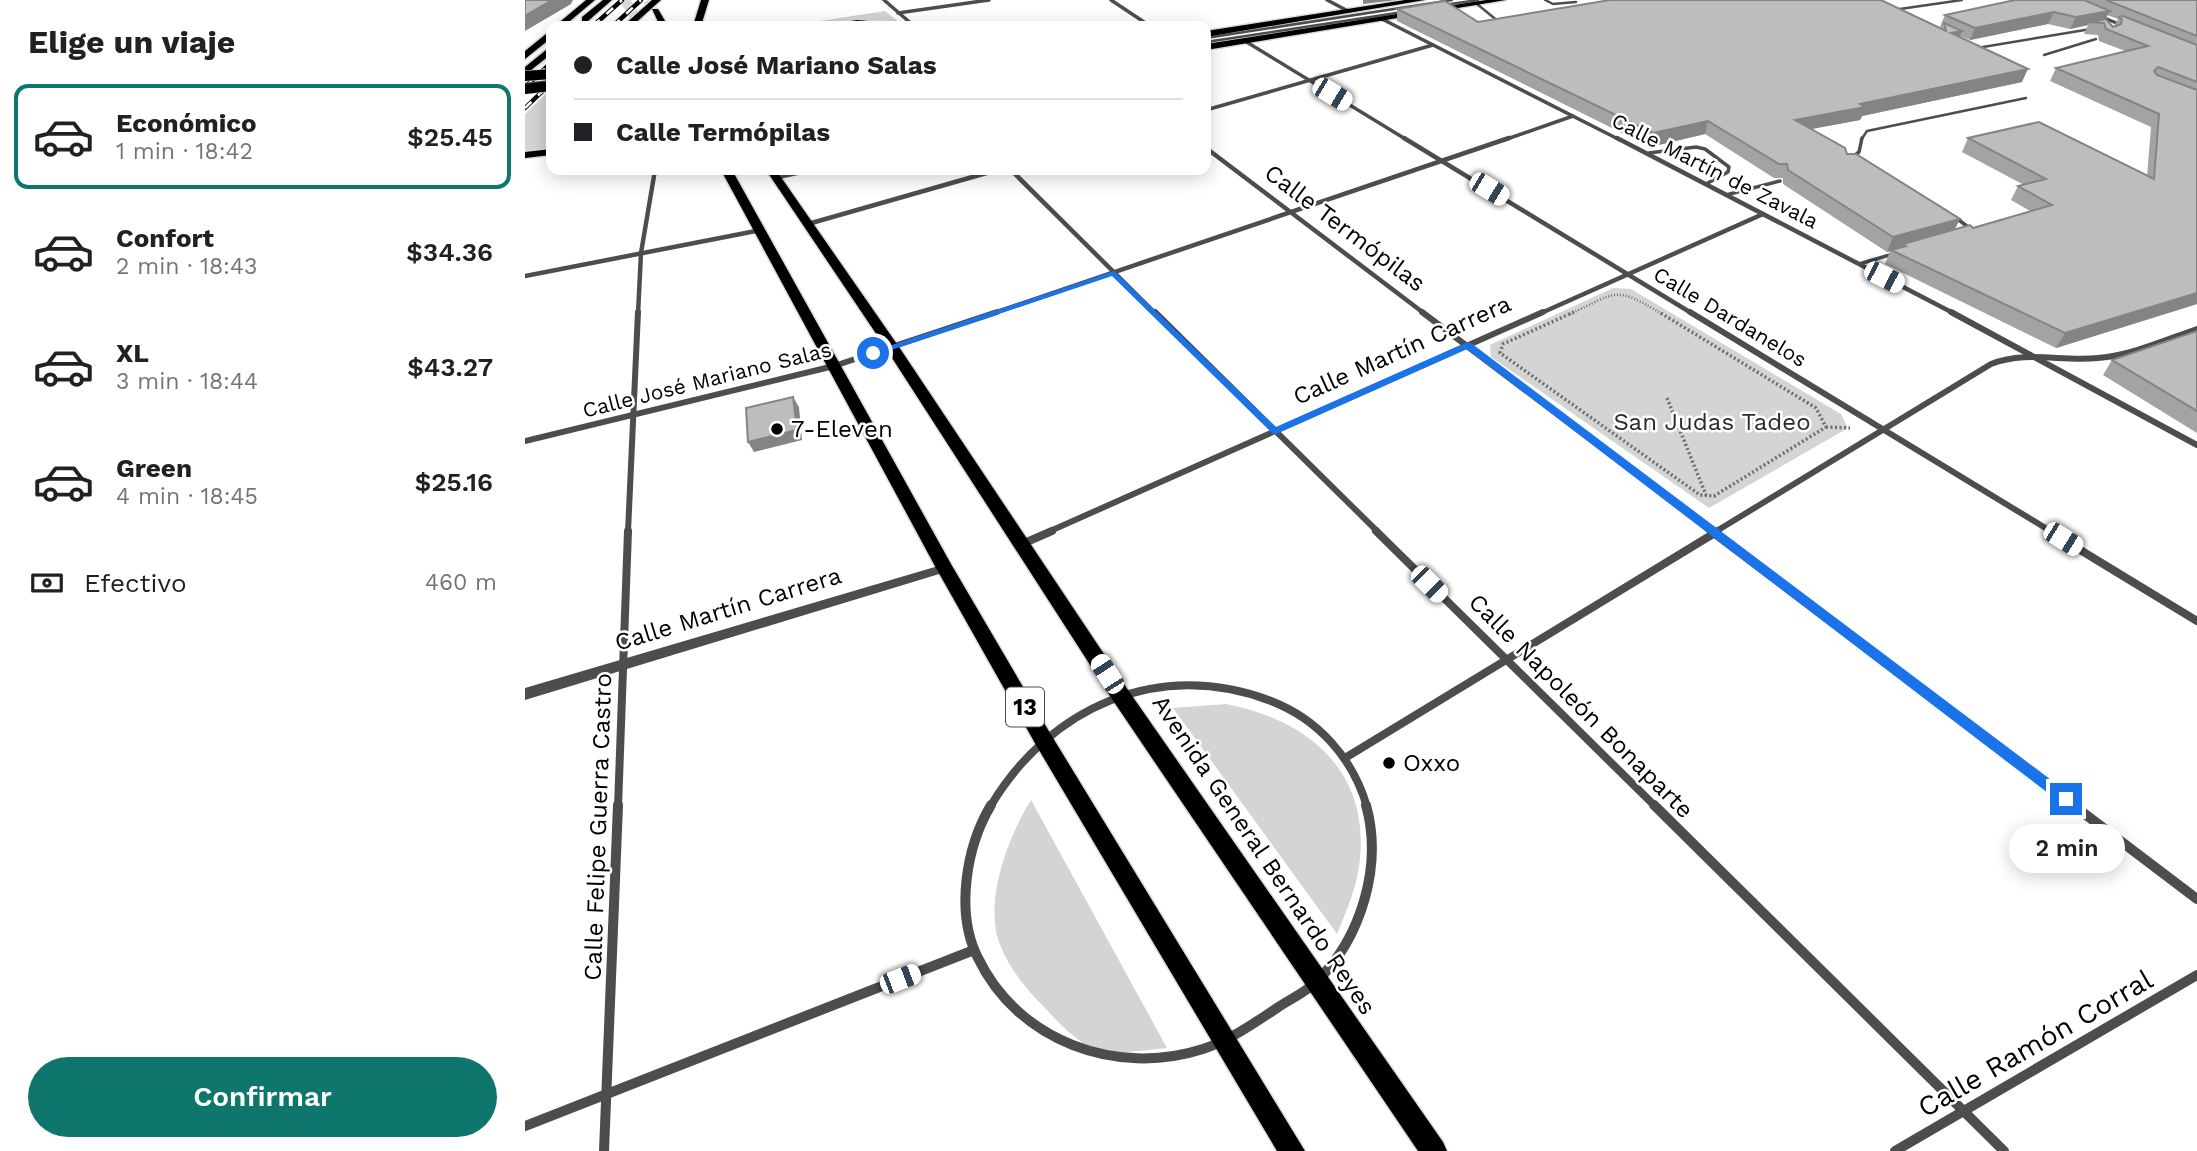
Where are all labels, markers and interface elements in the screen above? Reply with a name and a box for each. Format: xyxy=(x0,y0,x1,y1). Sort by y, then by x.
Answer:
text: Elige un viaje xyxy=(28,23,235,61)
text: Calle José Mariano Salas xyxy=(616,50,937,80)
car xyxy=(1309,74,1356,114)
icon: car xyxy=(32,105,95,168)
text: Económico xyxy=(116,108,257,138)
street label: Calle Martín de Zavala xyxy=(1608,108,1823,234)
text: Calle Termópilas xyxy=(616,117,830,147)
text: $25.45 xyxy=(407,122,493,152)
text: 1 min · 18:42 xyxy=(116,138,253,165)
street label: Calle Termópilas xyxy=(1259,158,1431,298)
car xyxy=(1466,169,1513,209)
icon: car xyxy=(32,220,95,283)
text: Confort xyxy=(116,223,214,253)
text: $34.36 xyxy=(406,237,493,267)
text: 2 min · 18:43 xyxy=(116,253,257,280)
car xyxy=(1861,258,1908,296)
street label: Calle Dardanelos xyxy=(1649,261,1811,372)
street label: Calle Martín Carrera xyxy=(1289,289,1515,411)
icon: car xyxy=(32,335,95,398)
street label: Calle José Mariano Salas xyxy=(580,336,834,423)
route start xyxy=(857,337,889,369)
text: XL xyxy=(116,338,149,368)
text: $43.27 xyxy=(407,352,493,382)
text: 3 min · 18:44 xyxy=(116,368,258,395)
park label: San Judas Tadeo xyxy=(1613,408,1811,436)
place label: 7-Eleven xyxy=(791,415,893,443)
marker: 7-Eleven xyxy=(769,421,785,437)
icon: car xyxy=(32,450,95,513)
text: Green xyxy=(116,453,192,483)
text: $25.16 xyxy=(415,467,493,497)
text: 4 min · 18:45 xyxy=(116,483,258,510)
car xyxy=(2040,519,2087,559)
street label: Calle Martín Carrera xyxy=(611,561,845,657)
car xyxy=(1407,562,1452,606)
icon: cash xyxy=(28,564,66,602)
text: Efectivo xyxy=(84,568,187,598)
text: 460 m xyxy=(425,569,497,596)
street label: Calle Napoleón Bonaparte xyxy=(1463,588,1699,824)
car xyxy=(1087,651,1128,697)
street label: Calle Felipe Guerra Castro xyxy=(579,673,617,981)
road number: 13 xyxy=(1006,688,1044,726)
street label: Avenida General Bernardo Reyes xyxy=(1146,690,1382,1020)
place label: Oxxo xyxy=(1403,749,1460,777)
marker: Oxxo xyxy=(1381,755,1397,771)
route end xyxy=(2050,783,2082,815)
callout: 2 min xyxy=(2008,824,2124,872)
text: 2 min xyxy=(2035,835,2099,862)
car xyxy=(877,962,924,996)
street label: Calle Ramón Corral xyxy=(1912,963,2159,1124)
button: Confirmar xyxy=(28,1057,497,1137)

